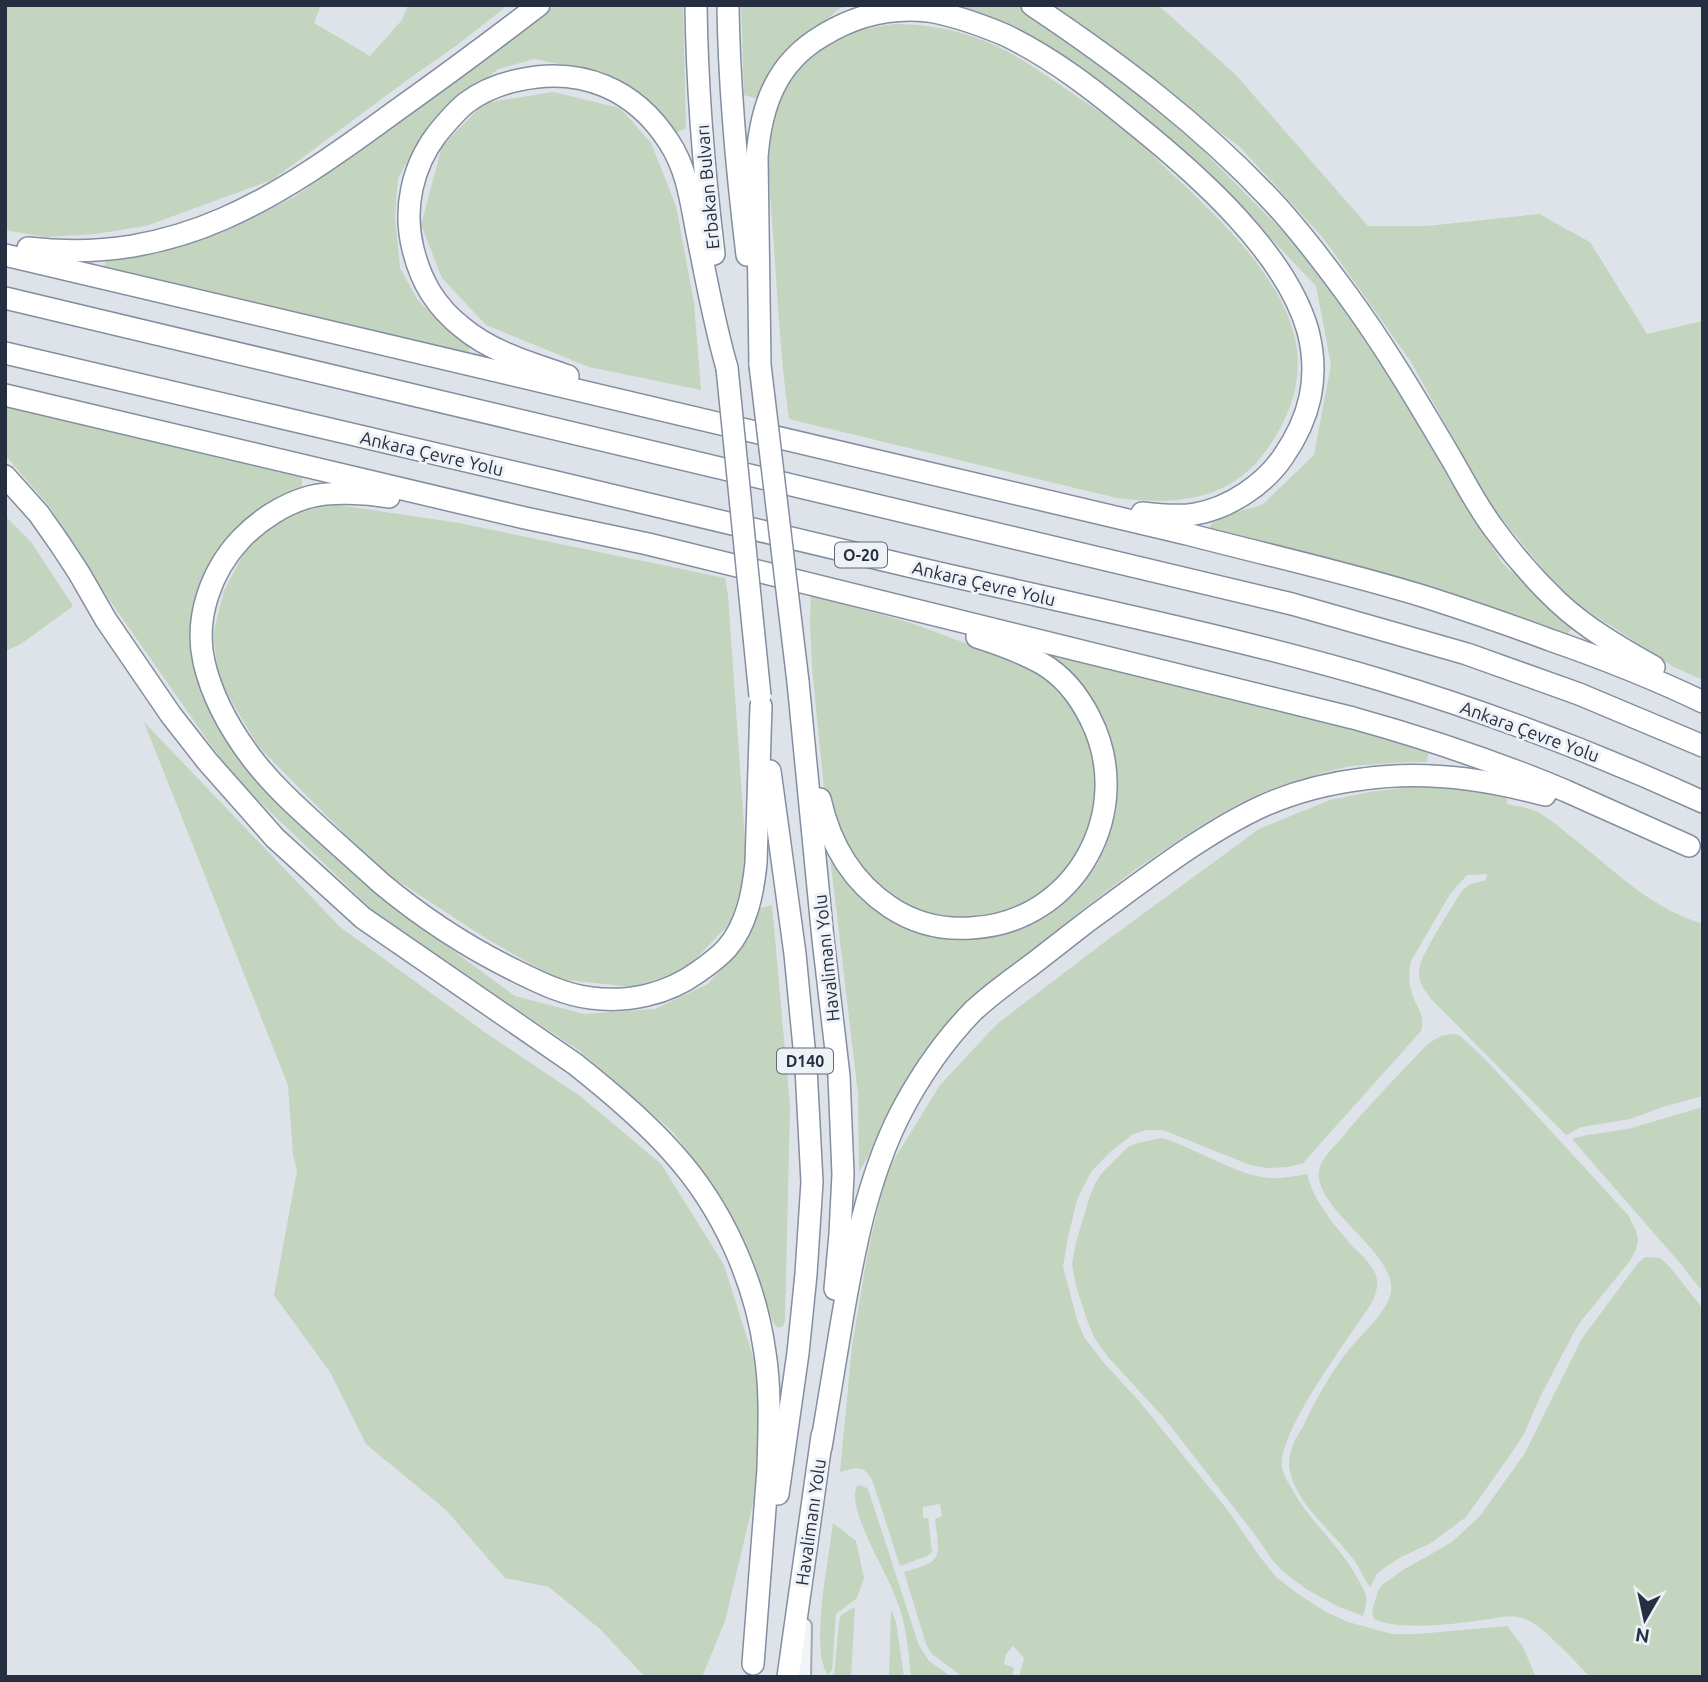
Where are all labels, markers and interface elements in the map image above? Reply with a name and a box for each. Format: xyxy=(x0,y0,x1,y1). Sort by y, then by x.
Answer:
street label: Erbakan Bulvarı xyxy=(692,124,722,250)
street label: Ankara Çevre Yolu xyxy=(359,427,505,479)
road number: O-20 xyxy=(835,542,887,568)
street label: Ankara Çevre Yolu xyxy=(911,557,1057,609)
street label: Ankara Çevre Yolu xyxy=(1458,697,1602,765)
street label: Havalimanı Yolu xyxy=(809,893,843,1023)
road number: D140 xyxy=(777,1049,833,1074)
street label: Havalimanı Yolu xyxy=(791,1457,829,1587)
north arrow xyxy=(1610,1584,1680,1654)
text: N xyxy=(1634,1624,1651,1648)

